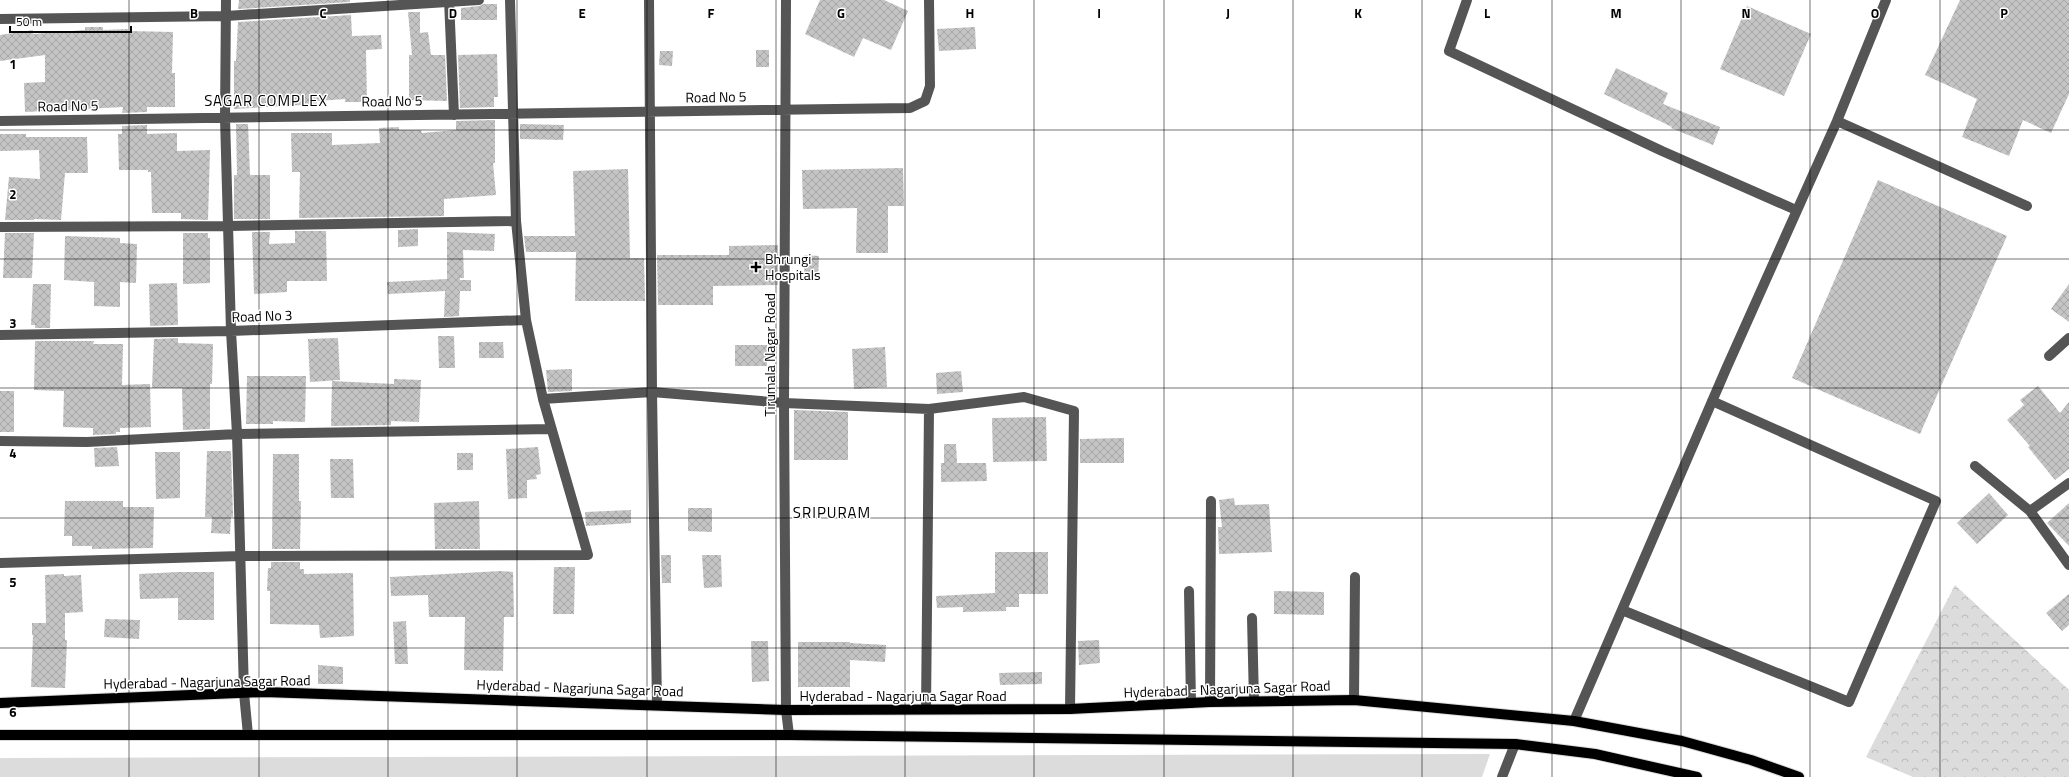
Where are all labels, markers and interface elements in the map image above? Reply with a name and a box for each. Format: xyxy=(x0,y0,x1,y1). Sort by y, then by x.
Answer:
text: B xyxy=(190,3,198,23)
text: C xyxy=(319,3,327,23)
text: D xyxy=(449,3,457,23)
text: E xyxy=(578,3,586,23)
text: F xyxy=(708,3,715,23)
text: G xyxy=(837,3,845,23)
text: H xyxy=(966,3,974,23)
text: I xyxy=(1097,3,1101,23)
text: J xyxy=(1226,3,1230,23)
text: K xyxy=(1354,3,1362,23)
text: L xyxy=(1484,3,1490,23)
text: M xyxy=(1610,3,1622,23)
text: N xyxy=(1741,3,1751,23)
text: O xyxy=(1871,3,1879,23)
text: P xyxy=(2000,3,2008,23)
scale bar xyxy=(10,8,131,34)
text: 50 m xyxy=(16,12,42,31)
text: 1 xyxy=(9,54,17,74)
street label: Road No 5 xyxy=(685,85,747,108)
district label: SAGAR COMPLEX xyxy=(204,89,328,112)
street label: Road No 5 xyxy=(361,89,423,112)
street label: Road No 5 xyxy=(37,94,99,117)
text: 2 xyxy=(9,184,17,204)
place label: Bhrungi Hospitals xyxy=(765,248,820,285)
marker: Bhrungi Hospitals xyxy=(750,261,762,273)
street label: Tirumala Nagar Road xyxy=(759,293,780,417)
street label: Road No 3 xyxy=(231,304,293,327)
text: 3 xyxy=(9,313,17,333)
text: 4 xyxy=(9,443,17,463)
district label: SRIPURAM xyxy=(793,501,871,524)
text: 5 xyxy=(9,572,17,592)
street label: Hyderabad - Nagarjuna Sagar Road xyxy=(103,669,311,694)
street label: Hyderabad - Nagarjuna Sagar Road xyxy=(476,673,684,702)
street label: Hyderabad - Nagarjuna Sagar Road xyxy=(1123,674,1331,703)
street label: Hyderabad - Nagarjuna Sagar Road xyxy=(799,685,1007,706)
text: 6 xyxy=(9,702,17,722)

